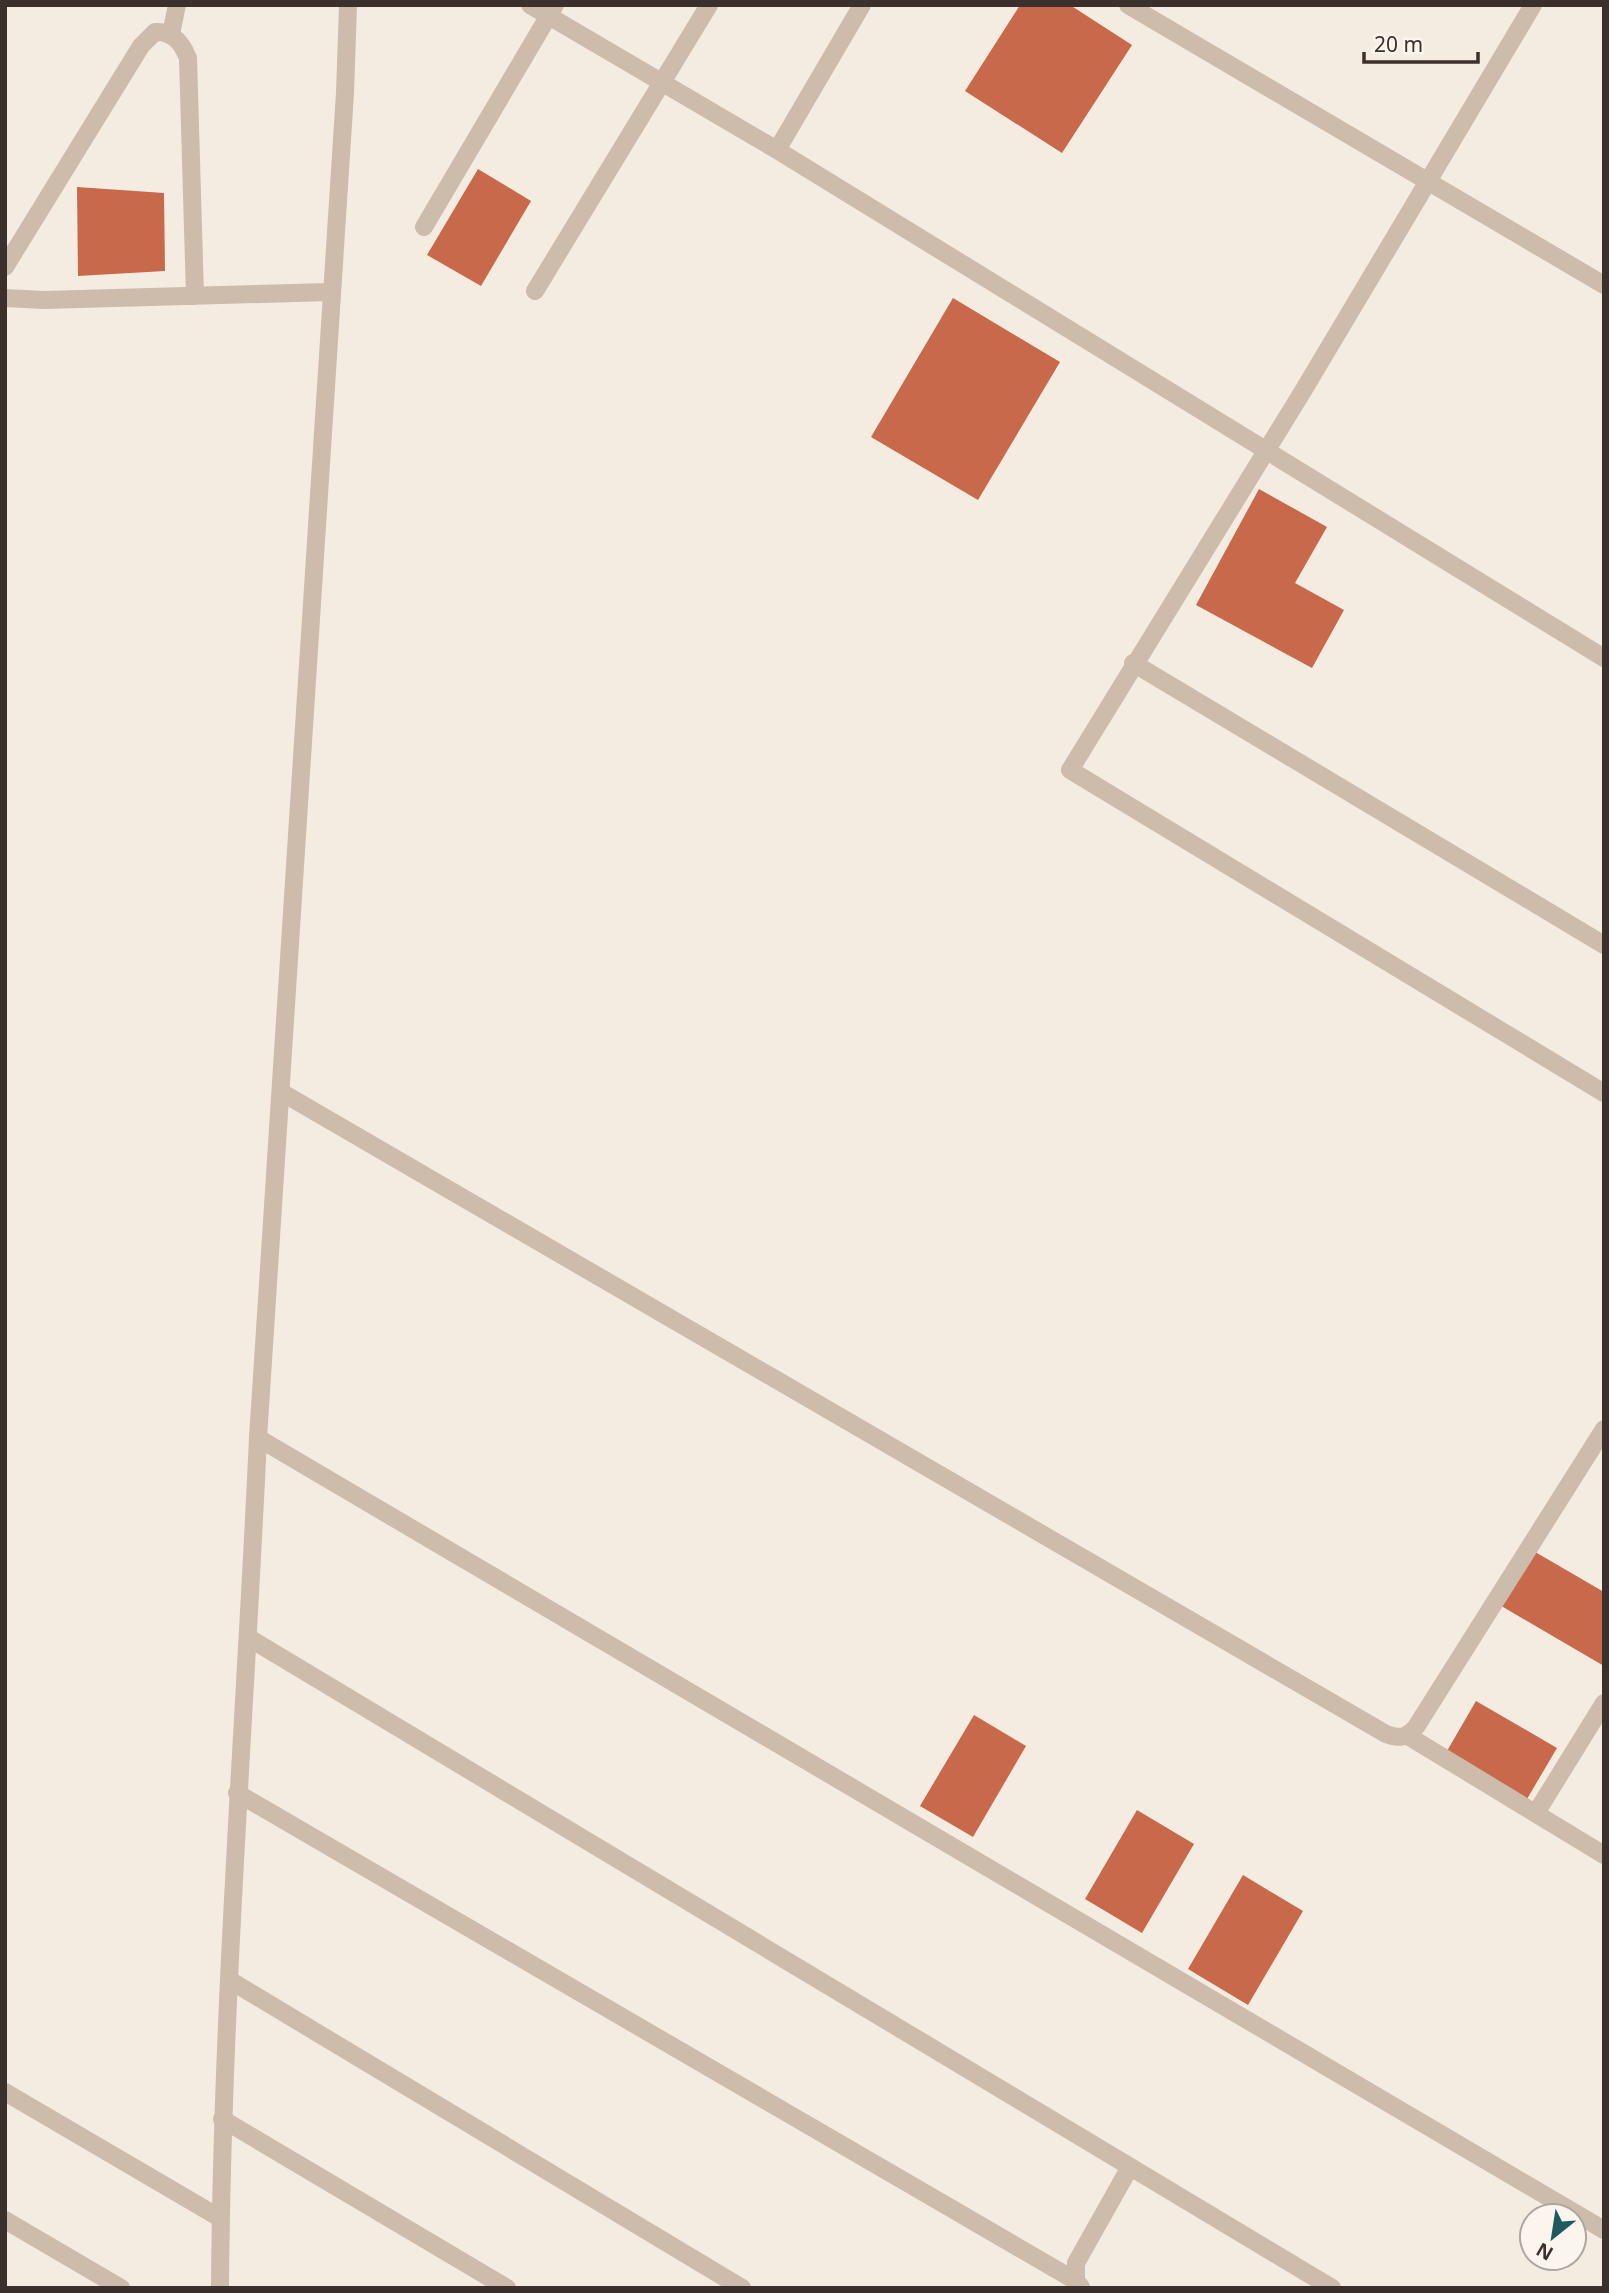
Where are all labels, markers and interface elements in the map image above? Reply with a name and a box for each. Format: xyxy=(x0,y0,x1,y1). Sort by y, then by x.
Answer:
scale bar xyxy=(1364,21,1478,65)
text: 20 m xyxy=(1374,30,1423,58)
north arrow xyxy=(1518,2202,1588,2272)
text: N xyxy=(1531,2237,1558,2267)

